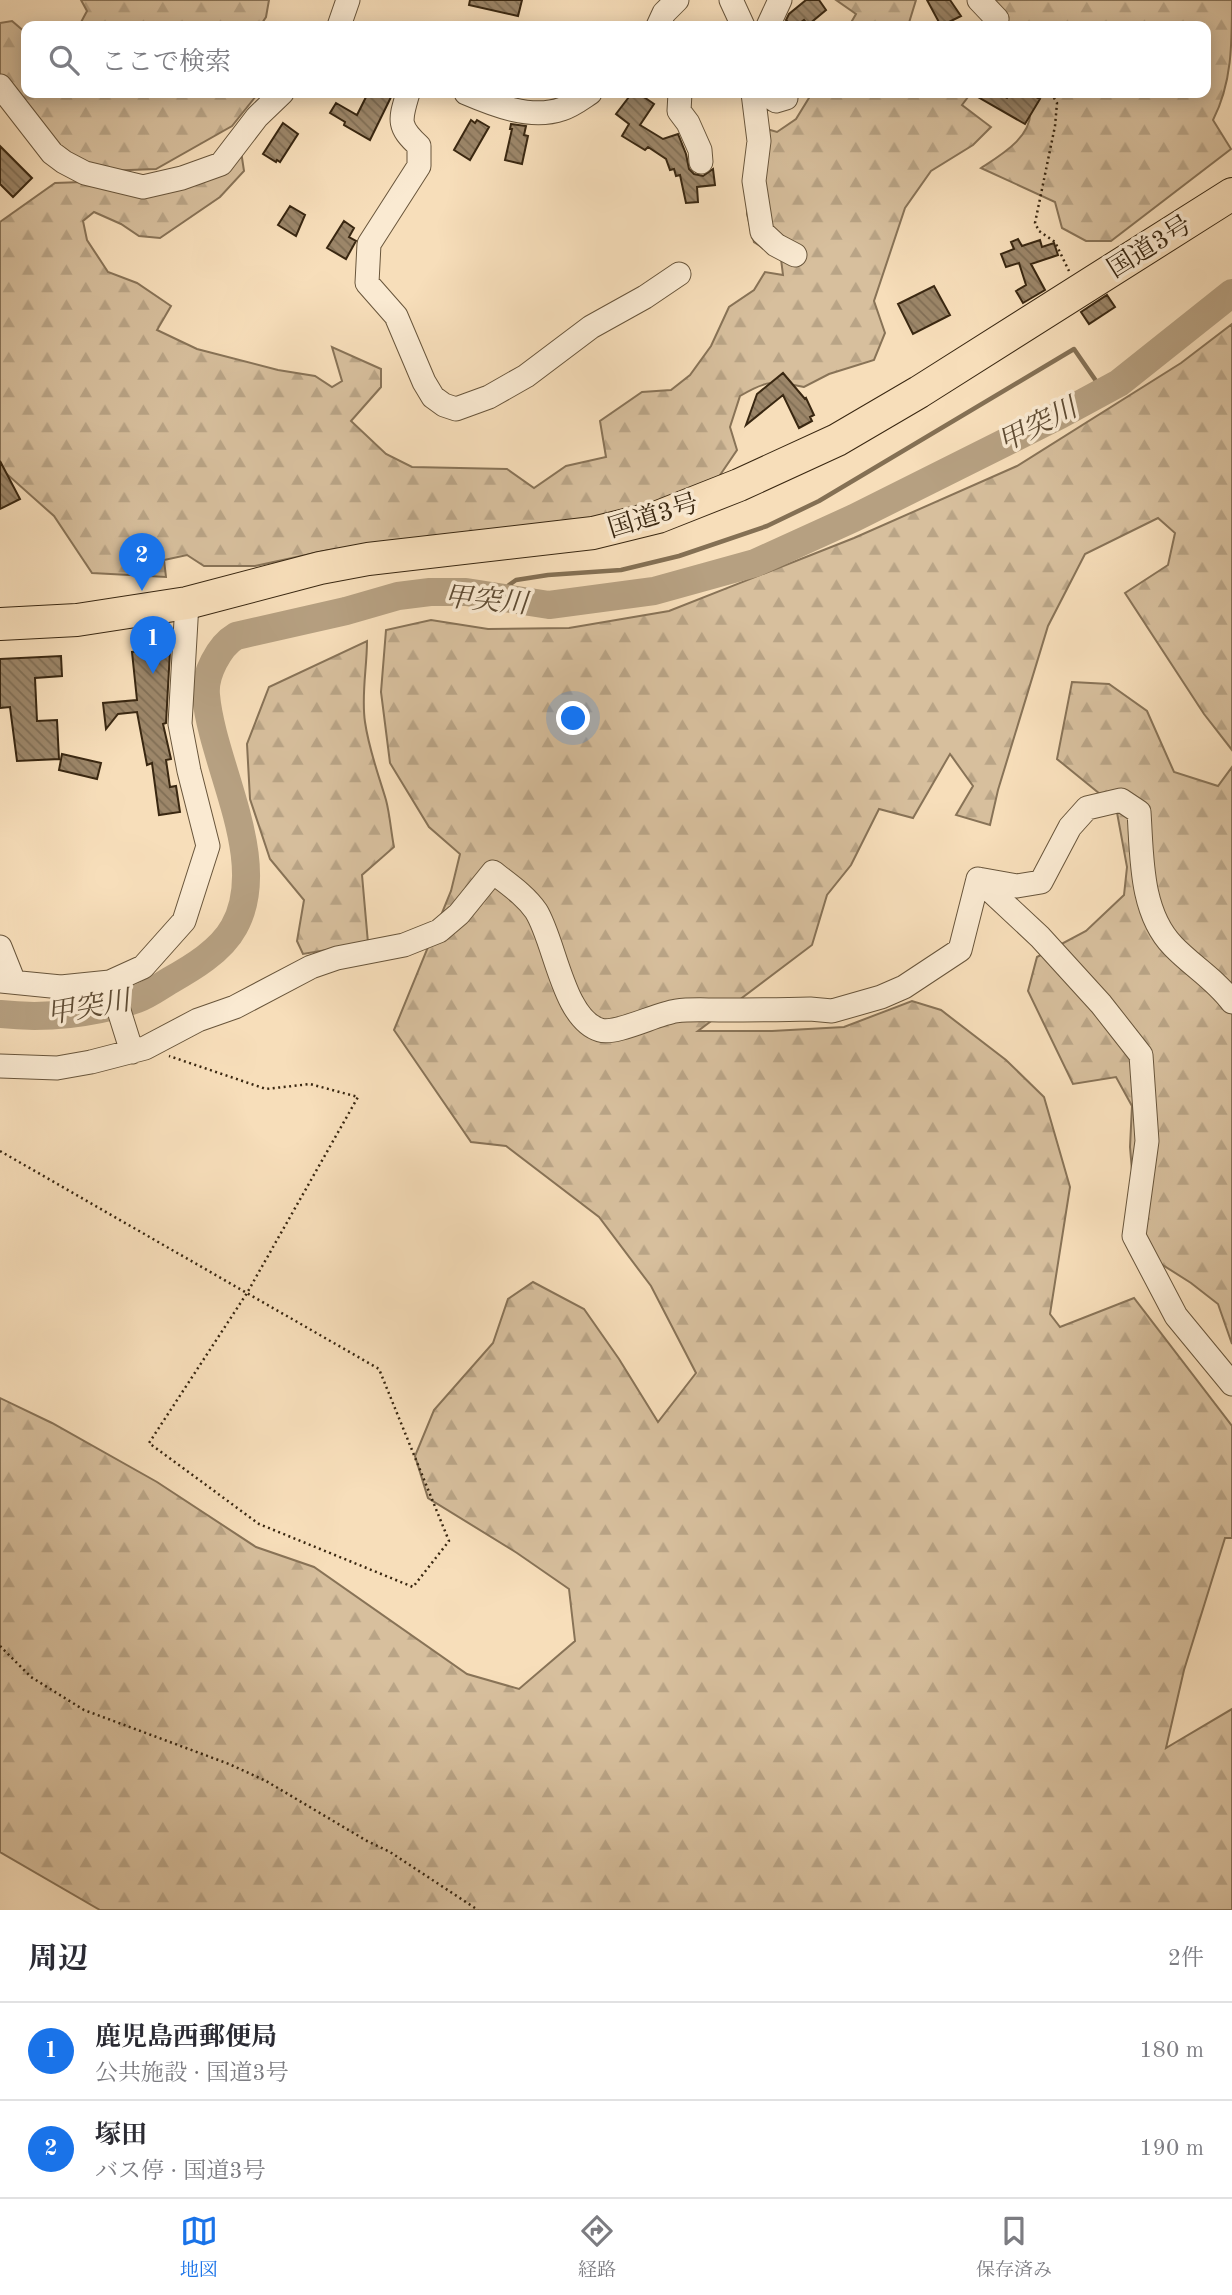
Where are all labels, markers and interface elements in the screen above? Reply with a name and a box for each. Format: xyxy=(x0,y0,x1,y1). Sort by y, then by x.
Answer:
search box xyxy=(21,21,1211,98)
icon: search xyxy=(45,41,83,79)
text: ここで検索 xyxy=(101,50,231,76)
street label: 国道3号 xyxy=(1103,210,1196,283)
water label: 甲突川 xyxy=(993,391,1085,458)
street label: 国道3号 xyxy=(605,489,702,543)
pin: 2 xyxy=(119,533,165,591)
water label: 甲突川 xyxy=(443,581,532,620)
pin: 1 xyxy=(130,616,176,674)
your location xyxy=(556,701,590,735)
water label: 甲突川 xyxy=(44,984,135,1030)
text: 周辺 xyxy=(28,1945,88,1975)
text: 2件 xyxy=(1168,1947,1204,1970)
text: 鹿児島西郵便局 xyxy=(95,2025,277,2051)
text: 1 xyxy=(44,2039,58,2062)
text: 180 m xyxy=(1139,2039,1204,2062)
text: 公共施設 · 国道3号 xyxy=(95,2062,289,2085)
text: 塚田 xyxy=(95,2123,147,2149)
text: 2 xyxy=(44,2137,58,2160)
text: 190 m xyxy=(1139,2137,1204,2160)
text: バス停 · 国道3号 xyxy=(95,2160,266,2183)
tab: 地図 xyxy=(180,2212,218,2283)
tab: 経路 xyxy=(578,2212,616,2283)
tab: 保存済み xyxy=(976,2212,1052,2283)

